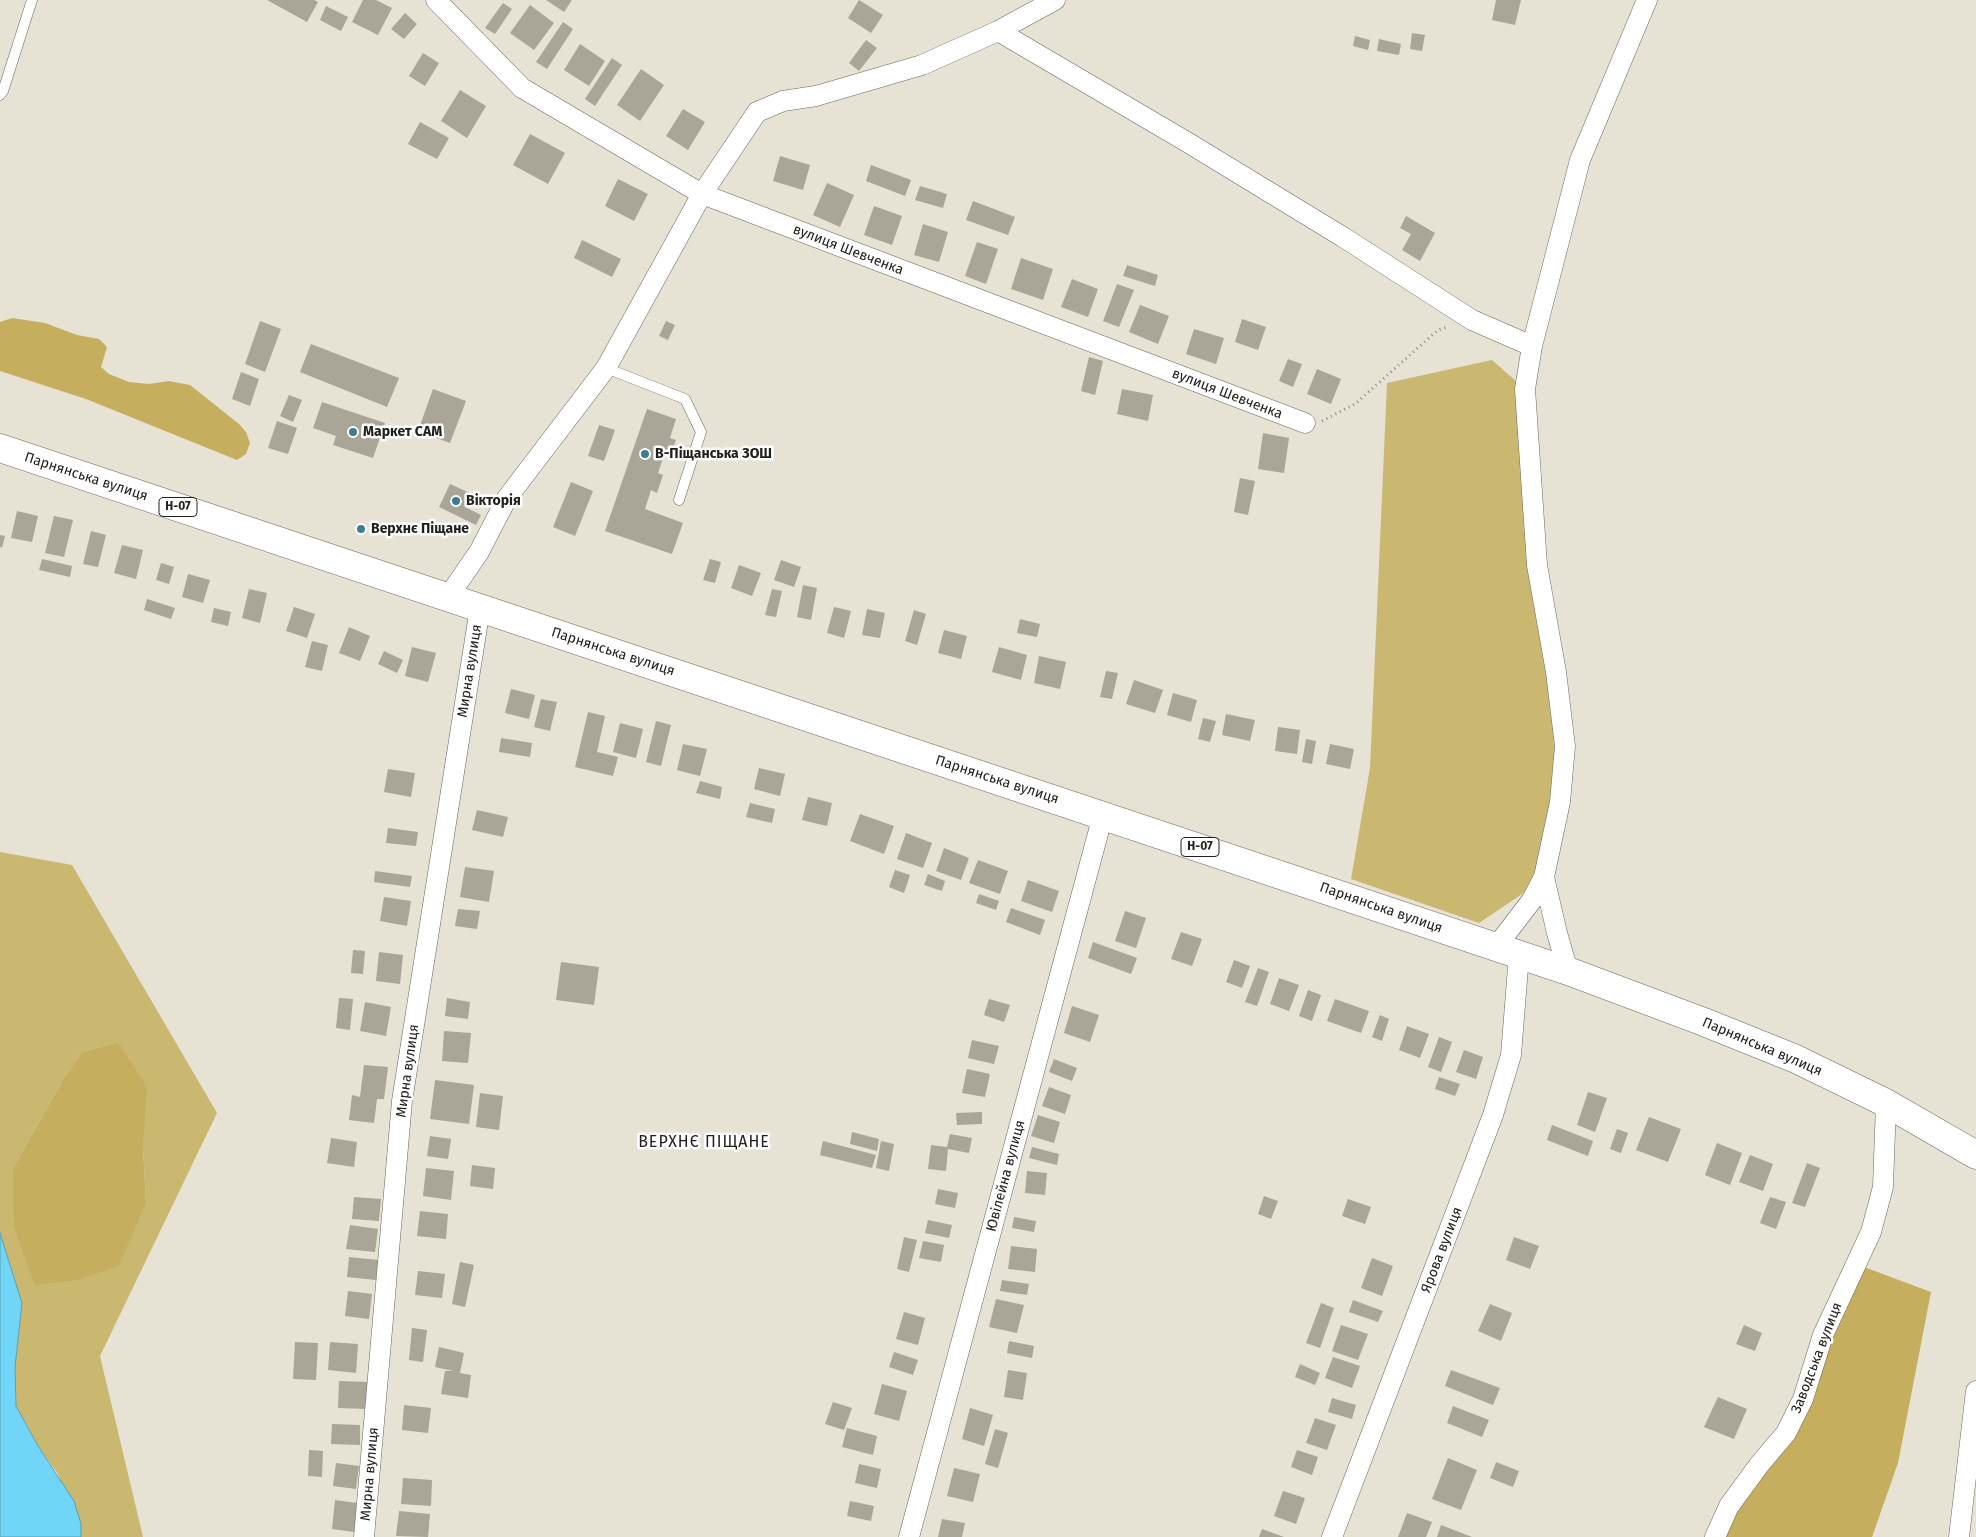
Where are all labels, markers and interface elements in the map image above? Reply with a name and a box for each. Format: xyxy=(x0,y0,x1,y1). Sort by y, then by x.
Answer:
street label: вулиця Шевченка xyxy=(790,221,906,279)
street label: вулиця Шевченка xyxy=(1169,365,1285,423)
place label: Маркет САМ xyxy=(363,424,442,440)
marker: Маркет САМ xyxy=(347,426,359,438)
place label: В-Піщанська ЗОШ xyxy=(655,446,772,462)
marker: В-Піщанська ЗОШ xyxy=(639,448,651,460)
street label: Парнянська вулиця xyxy=(22,449,150,505)
place label: Вікторія xyxy=(466,493,521,509)
marker: Вікторія xyxy=(450,495,462,507)
road number: Н-07 xyxy=(159,498,197,516)
place label: Верхнє Піщане xyxy=(371,521,469,537)
marker: Верхнє Піщане xyxy=(355,523,367,535)
street label: Мирна вулиця xyxy=(454,623,486,719)
street label: Парнянська вулиця xyxy=(549,624,677,680)
street label: Парнянська вулиця xyxy=(933,752,1061,808)
road number: Н-07 xyxy=(1181,838,1219,856)
street label: Парнянська вулиця xyxy=(1317,879,1445,937)
street label: Парнянська вулиця xyxy=(1699,1014,1825,1080)
street label: Мирна вулиця xyxy=(393,1023,423,1119)
street label: Ювілейна вулиця xyxy=(983,1118,1029,1234)
district label: ВЕРХНЄ ПІЩАНЕ xyxy=(637,1133,771,1153)
street label: Ярова вулиця xyxy=(1418,1205,1466,1295)
street label: Заводська вулиця xyxy=(1788,1300,1846,1416)
street label: Мирна вулиця xyxy=(358,1426,382,1522)

